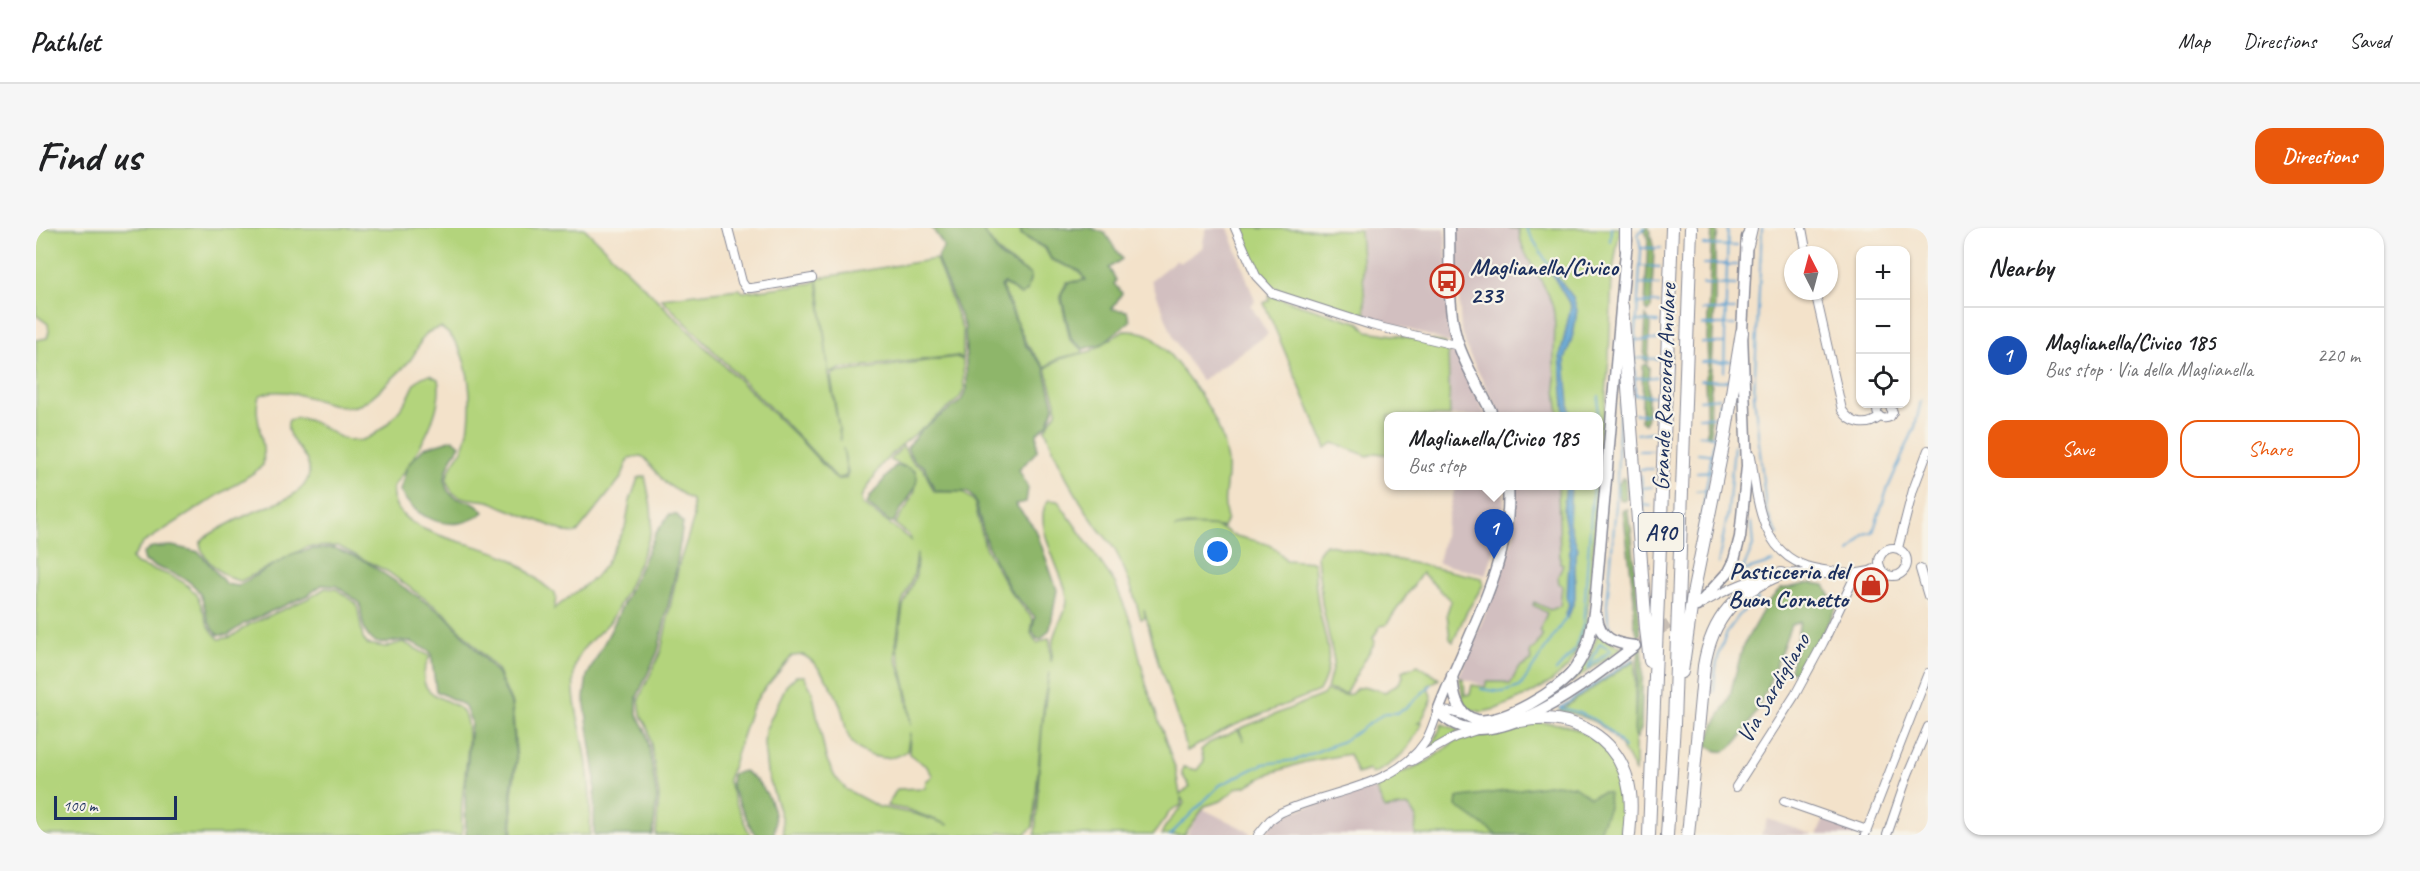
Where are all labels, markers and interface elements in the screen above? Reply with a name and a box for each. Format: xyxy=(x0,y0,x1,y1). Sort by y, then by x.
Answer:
text: Pathlet xyxy=(30,24,100,59)
text: Map xyxy=(2178,28,2210,54)
text: Directions xyxy=(2243,28,2316,54)
text: Saved xyxy=(2349,28,2390,54)
button: Directions xyxy=(2255,128,2384,184)
text: Find us xyxy=(36,130,141,183)
north arrow xyxy=(1784,246,1838,300)
map controls xyxy=(1856,246,1910,408)
button: + xyxy=(1856,246,1910,300)
text: Nearby xyxy=(1988,251,2053,284)
place label: Maglianella/Civico 233 xyxy=(1470,252,1620,310)
bus stop icon: Maglianella/Civico 233 xyxy=(1429,263,1465,299)
street label: Grande Raccordo Anulare xyxy=(1645,281,1683,491)
button: − xyxy=(1856,300,1910,354)
text: Maglianella/Civico 185 xyxy=(2045,329,2215,357)
text: 1 xyxy=(2003,343,2012,368)
text: 220 m xyxy=(2317,343,2360,368)
button: locate xyxy=(1856,354,1910,408)
text: Bus stop · Via della Maglianella xyxy=(2045,357,2253,382)
popup xyxy=(1384,412,1603,490)
button: Save xyxy=(1988,420,2168,478)
button: Share xyxy=(2180,420,2360,478)
text: Maglianella/Civico 185 xyxy=(1408,425,1579,453)
text: Bus stop xyxy=(1408,453,1466,478)
pin: 1 xyxy=(1474,510,1514,559)
road number: A90 xyxy=(1638,513,1684,551)
your location xyxy=(1203,537,1232,566)
place label: Pasticceria del Buon Cornetto xyxy=(1728,556,1853,614)
shop icon: Pasticceria del Buon Cornetto xyxy=(1853,567,1889,603)
street label: Via Sardigliano xyxy=(1730,626,1817,748)
scale bar xyxy=(54,793,177,820)
text: 100 m xyxy=(63,796,97,816)

